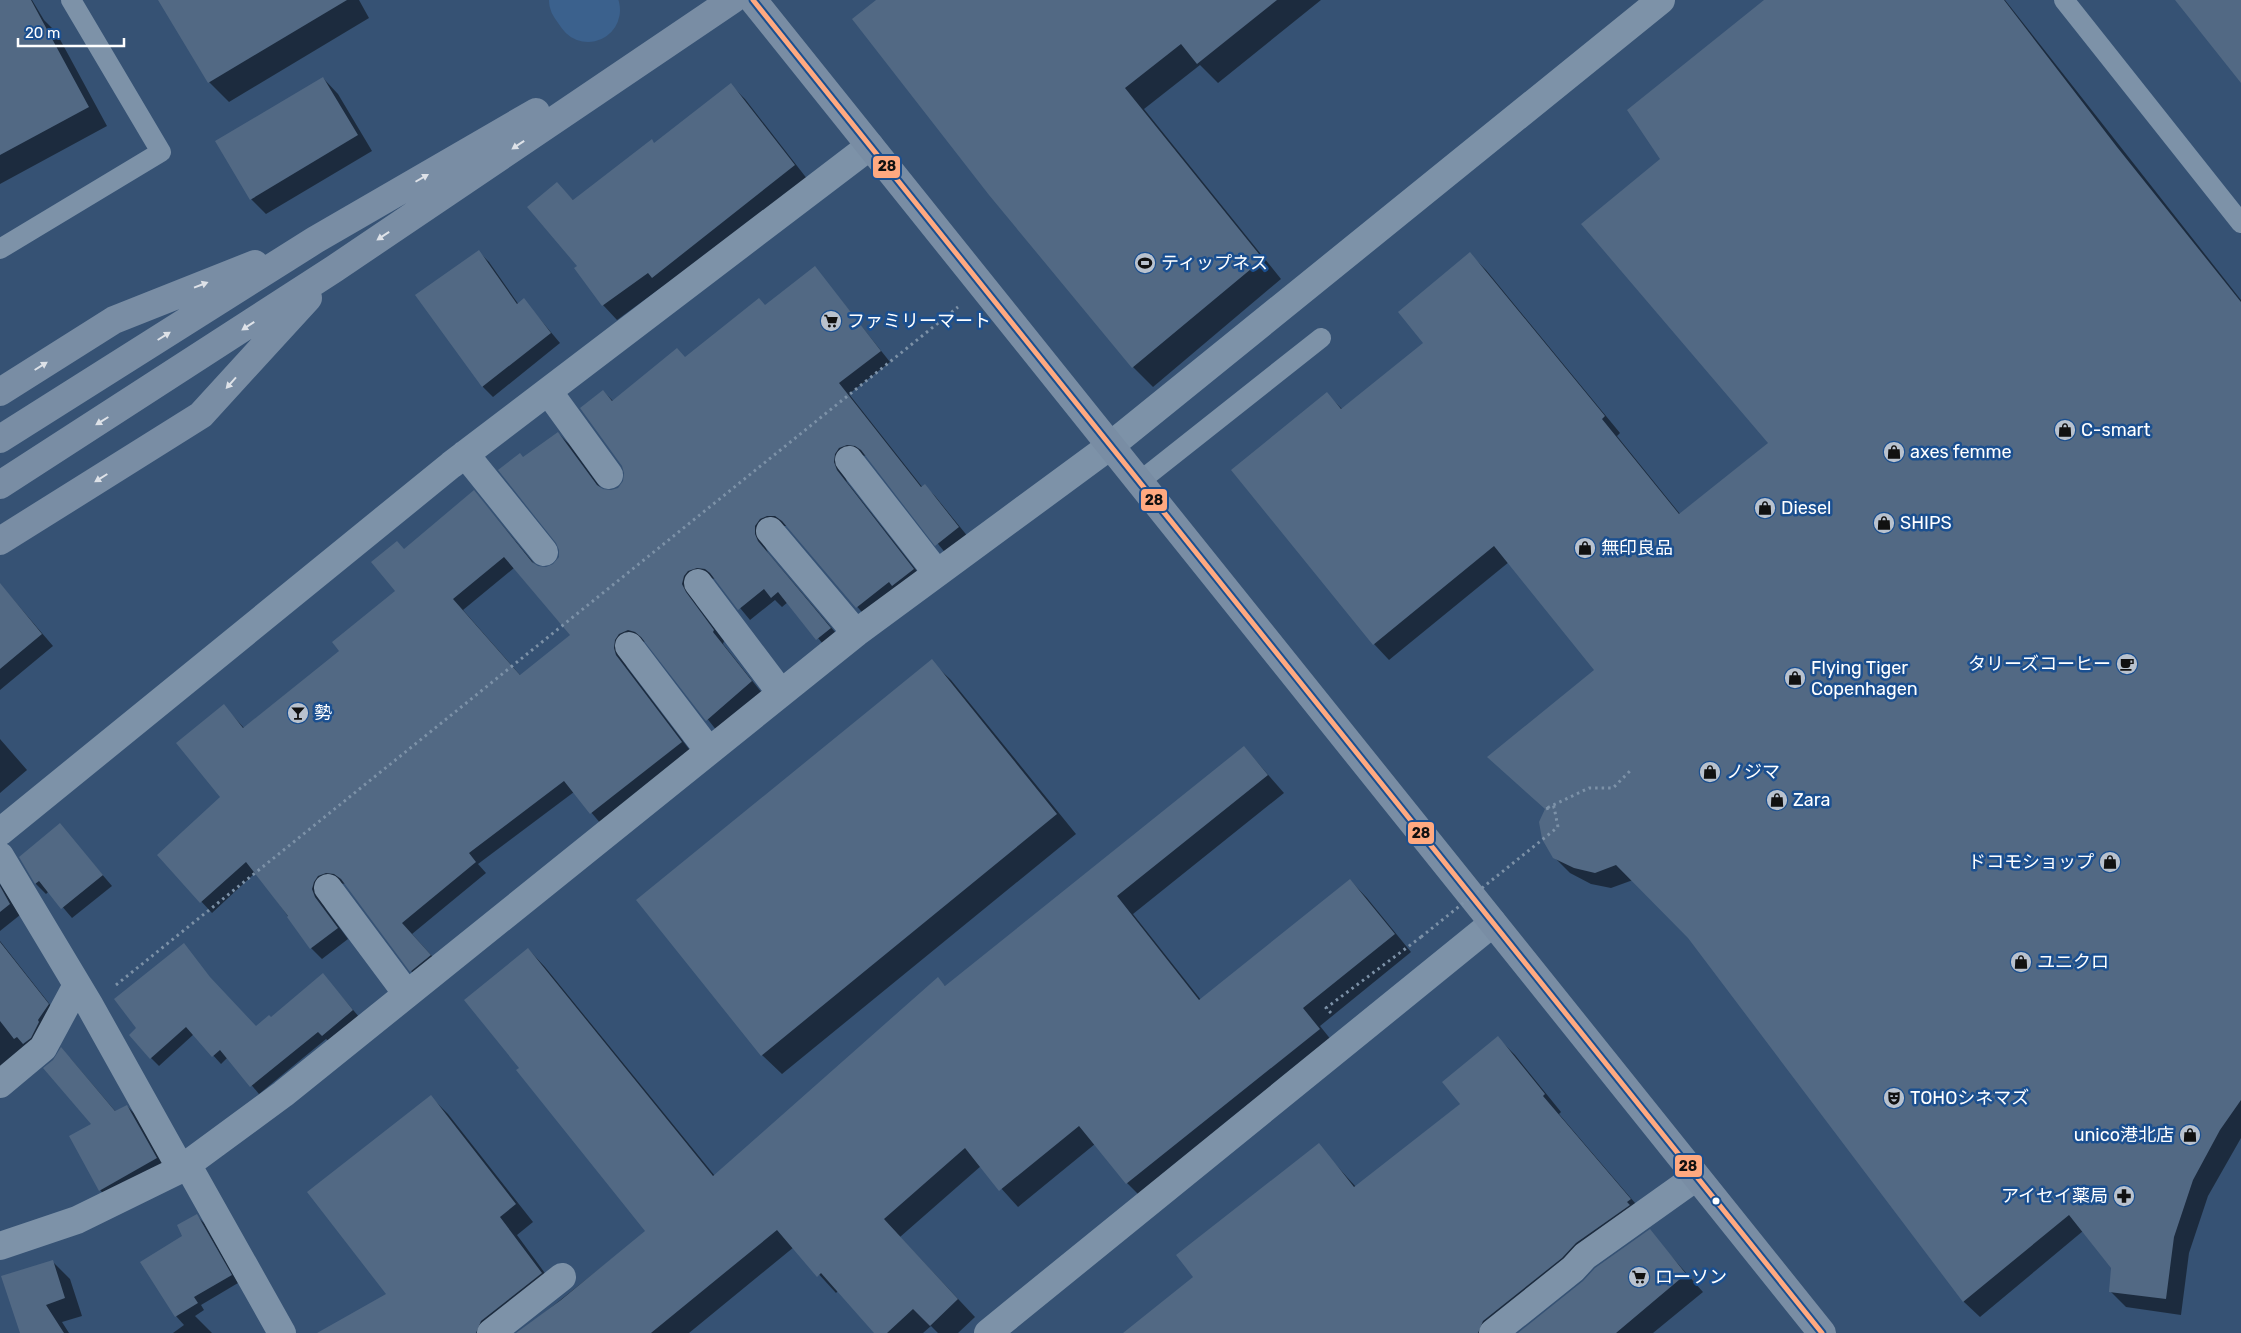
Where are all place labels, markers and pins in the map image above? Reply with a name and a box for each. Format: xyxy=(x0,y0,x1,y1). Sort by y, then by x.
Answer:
sports icon: ティップネス xyxy=(1133,251,1157,275)
place label: ティップネス xyxy=(1161,252,1268,274)
supermarket icon: ファミリーマート xyxy=(819,309,843,333)
place label: ファミリーマート xyxy=(847,310,991,332)
shop icon: C-smart xyxy=(2053,418,2077,442)
place label: C-smart xyxy=(2081,419,2150,441)
shop icon: axes femme xyxy=(1882,440,1906,464)
place label: axes femme xyxy=(1910,441,2012,463)
shop icon: Diesel xyxy=(1753,496,1777,520)
place label: Diesel xyxy=(1781,497,1831,519)
shop icon: SHIPS xyxy=(1872,511,1896,535)
place label: SHIPS xyxy=(1900,512,1952,534)
shop icon: 無印良品 xyxy=(1573,536,1597,560)
place label: 無印良品 xyxy=(1601,537,1673,559)
cafe icon: タリーズコーヒー xyxy=(2115,652,2139,676)
place label: タリーズコーヒー xyxy=(1968,653,2111,675)
place label: Flying Tiger Copenhagen xyxy=(1811,657,1918,700)
shop icon: Flying Tiger Copenhagen xyxy=(1783,666,1807,690)
bar icon: 勢 xyxy=(286,701,310,725)
place label: 勢 xyxy=(314,702,332,724)
shop icon: ノジマ xyxy=(1698,760,1722,784)
place label: ノジマ xyxy=(1726,761,1780,783)
shop icon: Zara xyxy=(1765,788,1789,812)
place label: Zara xyxy=(1793,789,1830,811)
shop icon: ドコモショップ xyxy=(2098,850,2122,874)
place label: ドコモショップ xyxy=(1968,851,2094,873)
shop icon: ユニクロ xyxy=(2009,950,2033,974)
place label: ユニクロ xyxy=(2037,951,2109,973)
theatre icon: TOHOシネマズ xyxy=(1882,1086,1906,1110)
place label: TOHOシネマズ xyxy=(1910,1087,2029,1109)
shop icon: unico港北店 xyxy=(2178,1123,2202,1147)
place label: unico港北店 xyxy=(2074,1124,2174,1146)
pharmacy icon: アイセイ薬局 xyxy=(2112,1184,2136,1208)
place label: アイセイ薬局 xyxy=(2001,1185,2108,1207)
unlabelled marker xyxy=(1711,1196,1721,1206)
supermarket icon: ローソン xyxy=(1627,1265,1651,1289)
place label: ローソン xyxy=(1655,1266,1727,1288)

